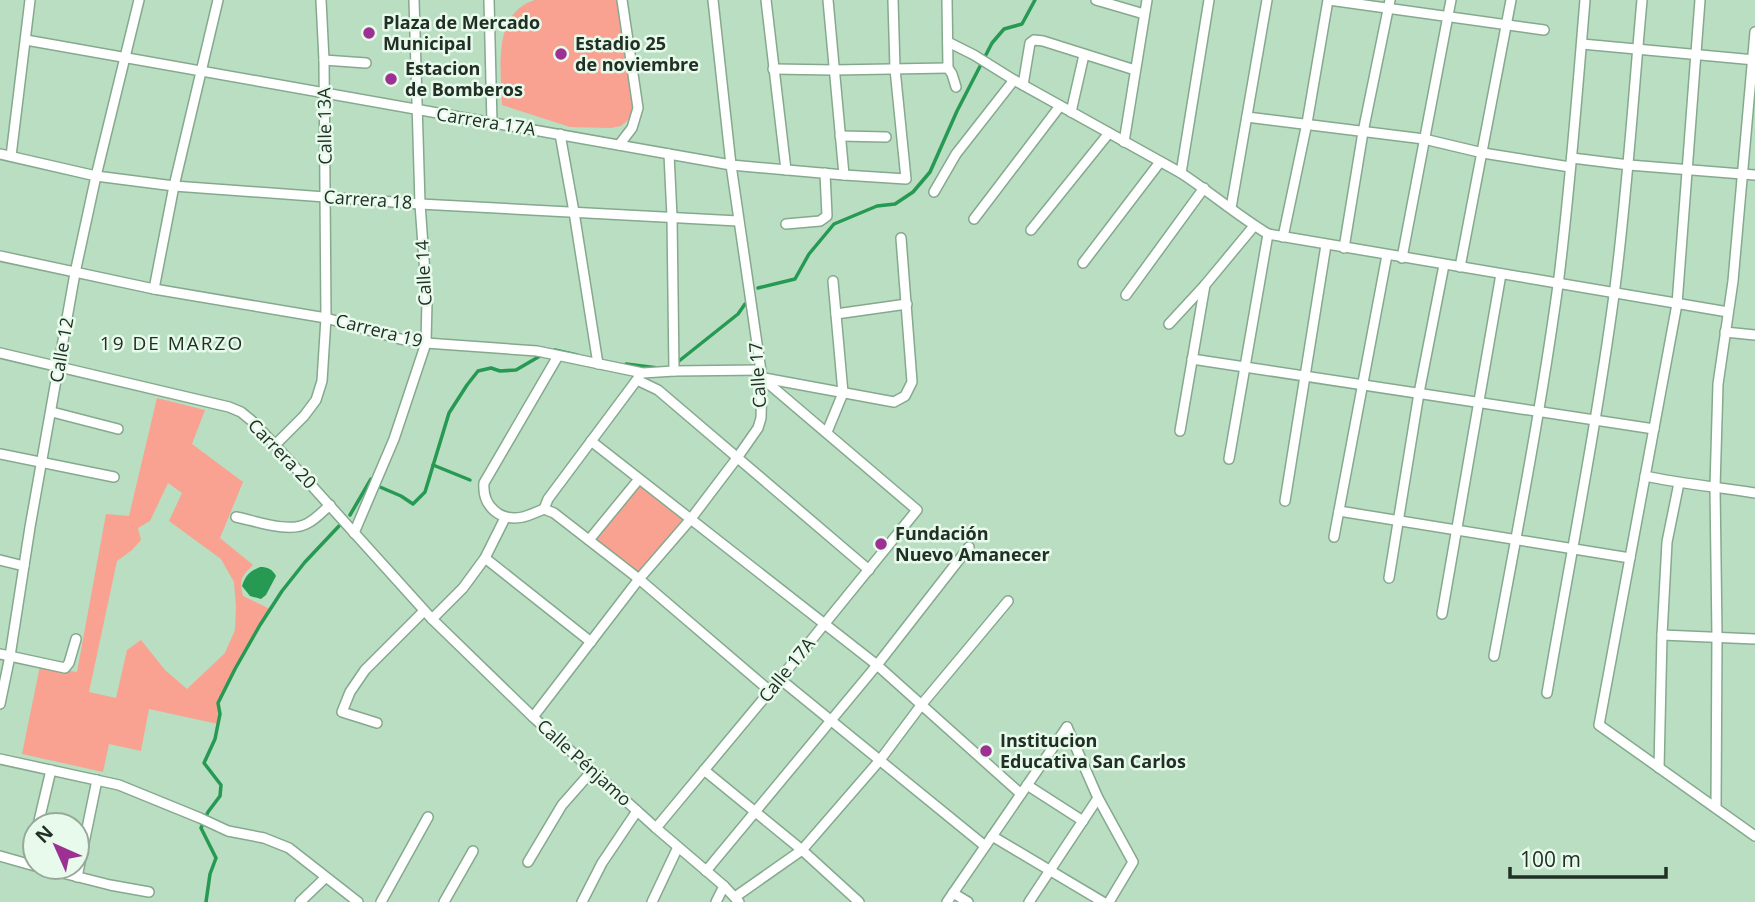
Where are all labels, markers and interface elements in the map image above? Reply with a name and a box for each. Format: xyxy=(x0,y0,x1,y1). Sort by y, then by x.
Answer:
place label: Plaza de Mercado Municipal xyxy=(383,10,540,55)
marker: Plaza de Mercado Municipal xyxy=(361,25,377,41)
place label: Estadio 25 de noviembre xyxy=(575,31,699,76)
marker: Estadio 25 de noviembre xyxy=(553,46,569,62)
place label: Estacion de Bomberos xyxy=(405,56,523,101)
marker: Estacion de Bomberos xyxy=(383,71,399,87)
street label: Calle 13A xyxy=(311,87,337,165)
street label: Carrera 17A xyxy=(435,101,538,141)
street label: Carrera 18 xyxy=(323,184,413,214)
street label: Calle 14 xyxy=(409,240,437,307)
street label: Carrera 19 xyxy=(333,308,425,352)
street label: Calle 12 xyxy=(43,315,79,384)
district label: 19 DE MARZO xyxy=(100,330,244,356)
street label: Calle 17 xyxy=(743,341,771,409)
street label: Carrera 20 xyxy=(243,413,322,494)
place label: Fundación Nuevo Amanecer xyxy=(895,521,1050,566)
marker: Fundación Nuevo Amanecer xyxy=(873,536,889,552)
street label: Calle 17A xyxy=(753,631,820,707)
street label: Calle Pénjamo xyxy=(532,713,637,811)
place label: Institucion Educativa San Carlos xyxy=(1000,728,1186,773)
marker: Institucion Educativa San Carlos xyxy=(978,743,994,759)
north arrow xyxy=(21,811,91,881)
text: N xyxy=(29,819,59,849)
scale bar xyxy=(1510,836,1666,880)
text: 100 m xyxy=(1520,845,1581,873)

